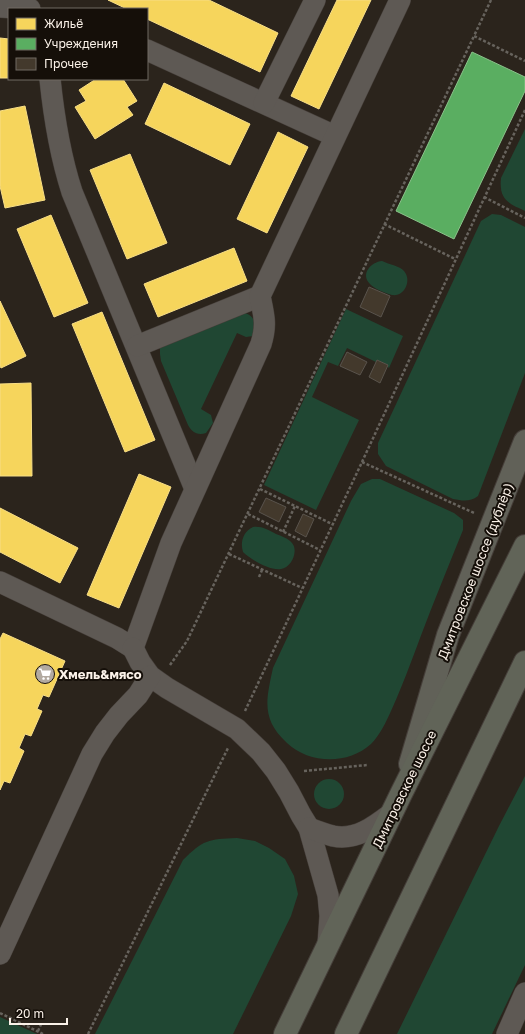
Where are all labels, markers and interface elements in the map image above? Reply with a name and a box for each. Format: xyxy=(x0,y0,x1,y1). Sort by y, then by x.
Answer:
legend xyxy=(8,8,148,80)
text: Жильё xyxy=(44,16,83,31)
text: Учреждения xyxy=(44,36,118,51)
text: Прочее xyxy=(44,56,88,71)
street label: Дмитровское шоссе (дублёр) xyxy=(434,480,516,662)
supermarket icon: Хмель&мясо xyxy=(34,663,56,685)
place label: Хмель&мясо xyxy=(59,666,142,682)
street label: Дмитровское шоссе xyxy=(368,727,440,851)
scale bar xyxy=(10,1000,67,1026)
text: 20 m xyxy=(16,1006,44,1021)

